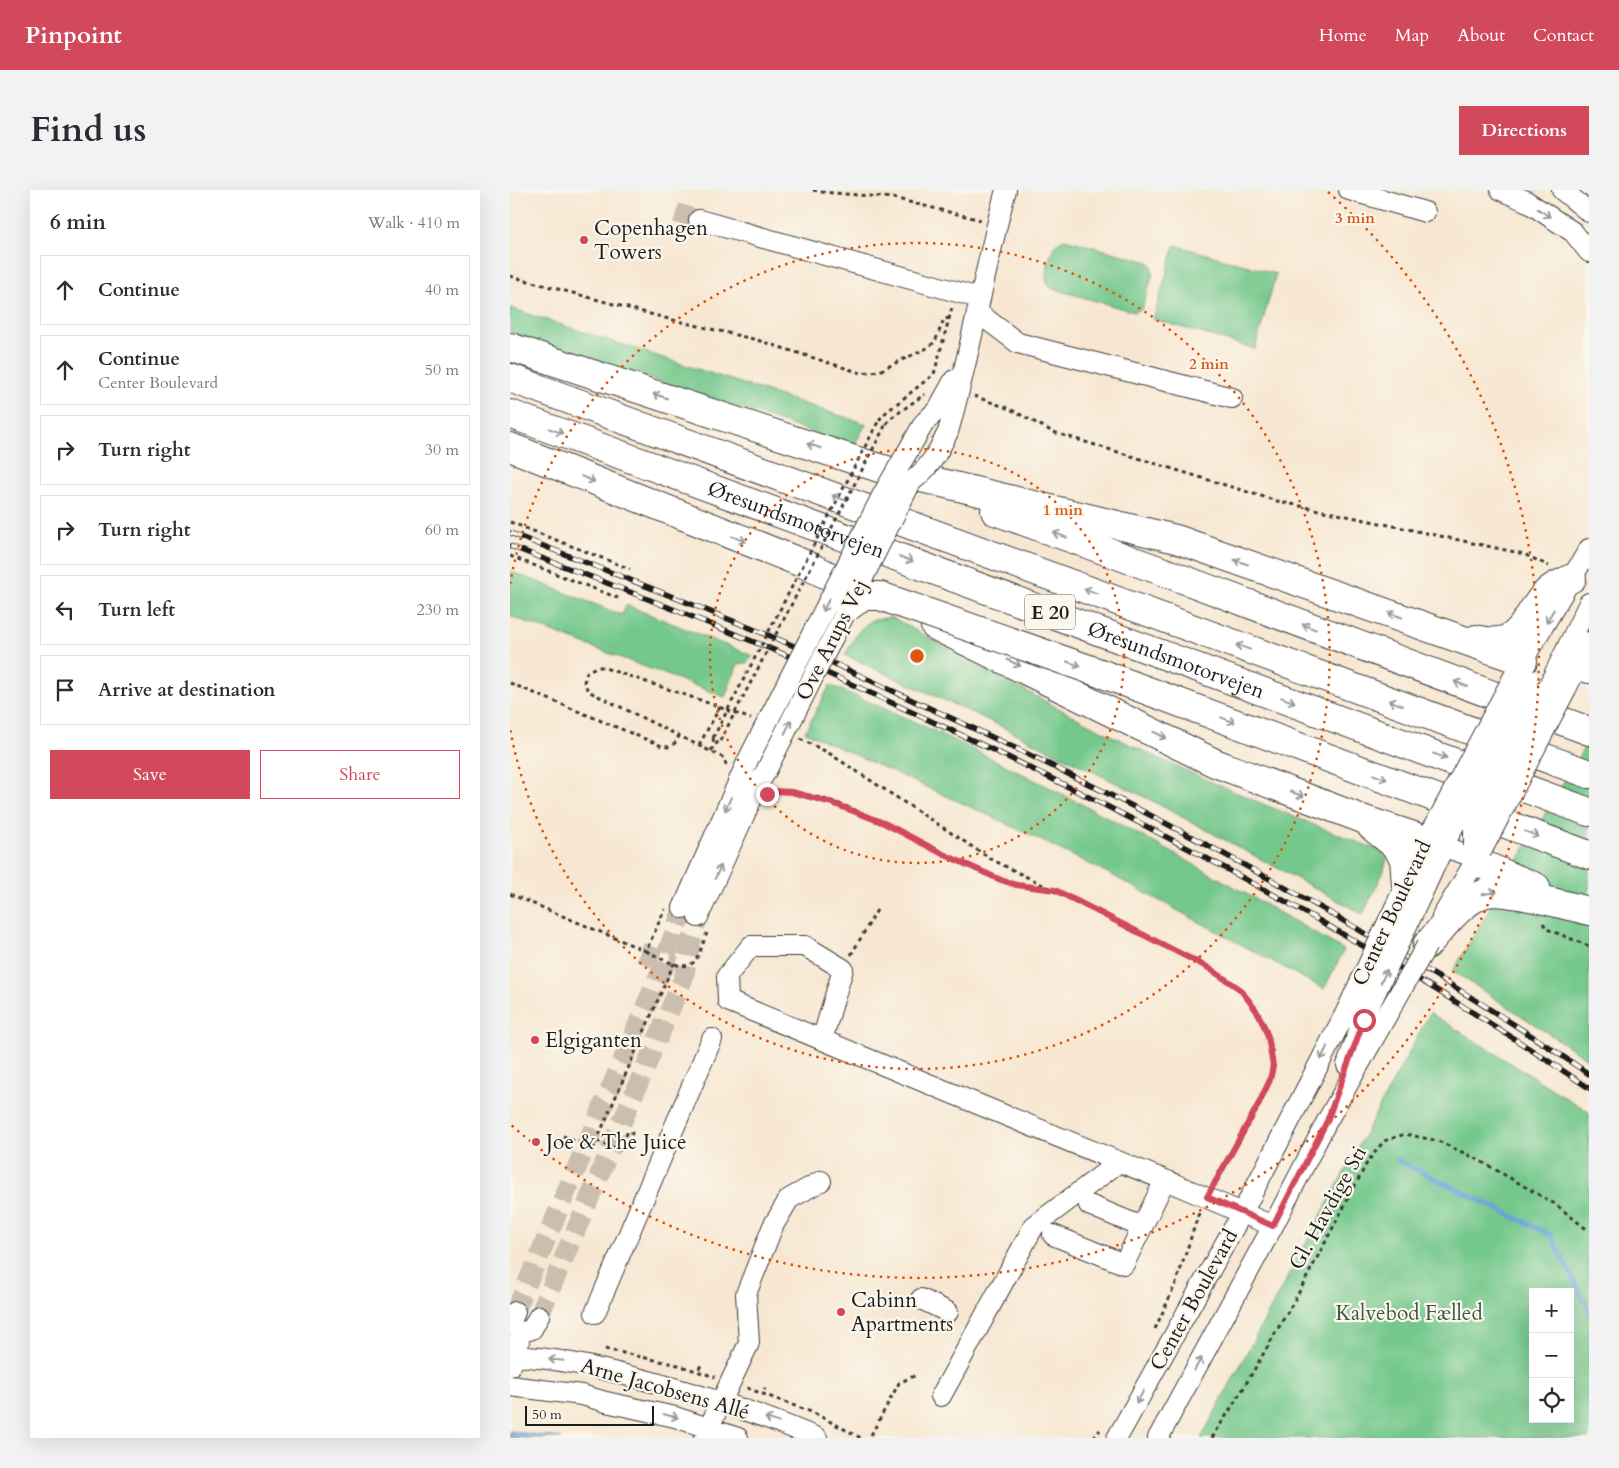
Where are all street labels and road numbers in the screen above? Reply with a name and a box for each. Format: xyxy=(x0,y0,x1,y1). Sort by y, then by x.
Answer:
street label: Øresundsmotorvejen xyxy=(704,474,889,565)
street label: Ove Arups Vej xyxy=(789,574,875,706)
road number: E 20 xyxy=(1025,594,1075,630)
street label: Øresundsmotorvejen xyxy=(1084,614,1269,706)
street label: Center Boulevard xyxy=(1346,835,1438,991)
street label: Gl. Havdige Sti xyxy=(1282,1141,1374,1275)
street label: Center Boulevard xyxy=(1143,1224,1245,1376)
street label: Arne Jacobsens Allé xyxy=(577,1351,753,1427)

